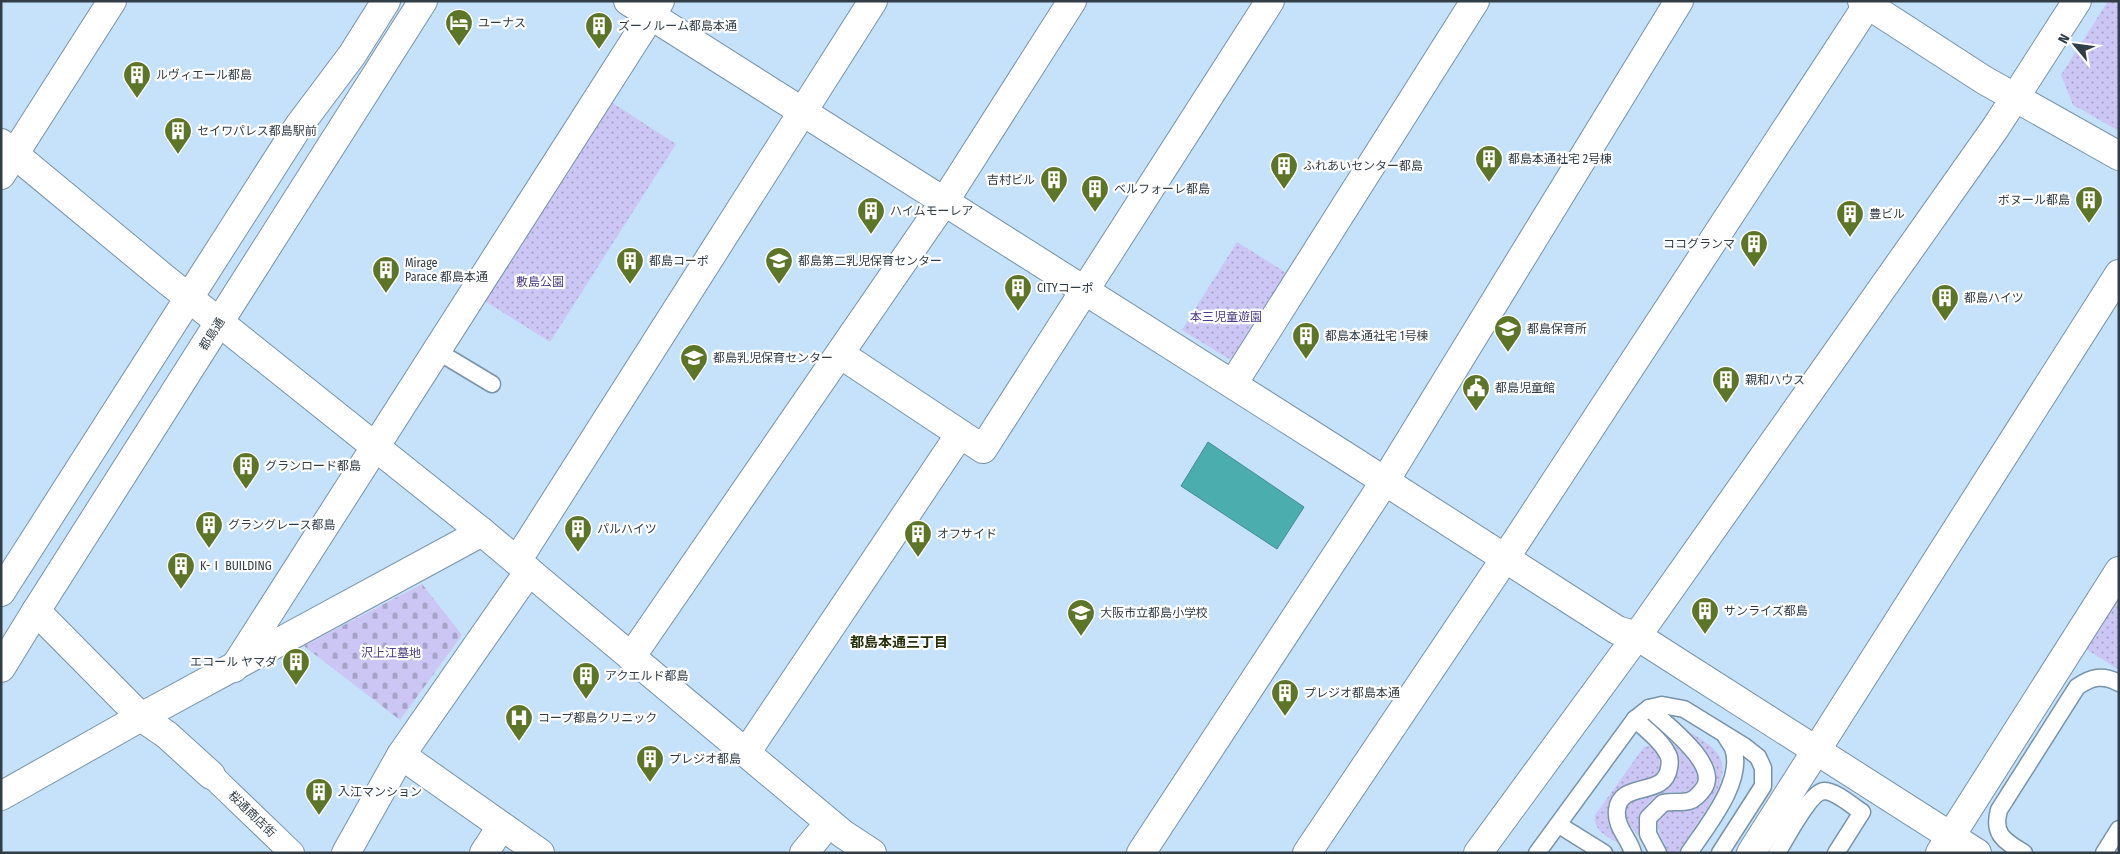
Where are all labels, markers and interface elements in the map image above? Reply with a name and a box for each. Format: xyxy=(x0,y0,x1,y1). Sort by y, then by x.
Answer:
hotel icon: ユーナス xyxy=(444,8,474,47)
building icon: ズーノルーム都島本通 xyxy=(584,11,614,50)
place label: ユーナス xyxy=(478,16,526,30)
place label: ズーノルーム都島本通 xyxy=(618,19,737,33)
north arrow xyxy=(2050,20,2100,70)
text: N xyxy=(2055,31,2074,47)
building icon: ルヴィエール都島 xyxy=(122,60,152,99)
place label: ルヴィエール都島 xyxy=(156,68,252,82)
building icon: セイワパレス都島駅前 xyxy=(163,116,193,155)
place label: セイワパレス都島駅前 xyxy=(197,124,317,138)
building icon: 都島本通社宅 2号棟 xyxy=(1474,144,1504,183)
building icon: ふれあいセンター都島 xyxy=(1269,151,1299,190)
place label: 都島本通社宅 2号棟 xyxy=(1508,152,1612,166)
place label: ふれあいセンター都島 xyxy=(1303,159,1423,173)
building icon: 吉村ビル xyxy=(1039,165,1069,204)
place label: 吉村ビル xyxy=(987,173,1035,187)
building icon: ベルフォーレ都島 xyxy=(1080,174,1110,213)
place label: ベルフォーレ都島 xyxy=(1114,182,1210,196)
building icon: ボヌール都島 xyxy=(2074,185,2104,224)
place label: ボヌール都島 xyxy=(1998,193,2070,207)
building icon: ハイムモーレア xyxy=(856,196,886,235)
building icon: 豊ビル xyxy=(1835,199,1865,238)
place label: ハイムモーレア xyxy=(890,204,974,218)
place label: 豊ビル xyxy=(1869,207,1905,221)
building icon: ココグランマ xyxy=(1739,229,1769,268)
place label: ココグランマ xyxy=(1663,237,1735,251)
building icon: 都島コーポ xyxy=(615,246,645,285)
school or university icon: 都島第二乳児保育センター xyxy=(764,246,794,285)
place label: 都島コーポ xyxy=(649,254,709,268)
place label: 都島第二乳児保育センター xyxy=(798,254,942,268)
building icon: Mirage Parace 都島本通 xyxy=(371,255,401,294)
place label: Mirage Parace 都島本通 xyxy=(405,256,488,284)
building icon: CITYコーポ xyxy=(1003,273,1033,312)
park label: 敷島公園 xyxy=(516,275,564,289)
place label: CITYコーポ xyxy=(1037,281,1094,295)
building icon: 都島ハイツ xyxy=(1930,283,1960,322)
place label: 都島ハイツ xyxy=(1964,291,2024,305)
park label: 本三児童遊園 xyxy=(1190,310,1262,324)
school or university icon: 都島保育所 xyxy=(1493,314,1523,353)
street label: 都島通 xyxy=(196,315,228,353)
building icon: 都島本通社宅 1号棟 xyxy=(1291,321,1321,360)
place label: 都島保育所 xyxy=(1527,322,1587,336)
place label: 都島本通社宅 1号棟 xyxy=(1325,329,1429,343)
school or university icon: 都島乳児保育センター xyxy=(679,343,709,382)
place label: 都島乳児保育センター xyxy=(713,351,833,365)
building icon: 親和ハウス xyxy=(1711,365,1741,404)
public building icon: 都島児童館 xyxy=(1461,373,1491,412)
place label: 親和ハウス xyxy=(1745,373,1805,387)
place label: 都島児童館 xyxy=(1495,381,1555,395)
building icon: グランロード都島 xyxy=(231,451,261,490)
place label: グランロード都島 xyxy=(265,459,361,473)
building icon: グラングレース都島 xyxy=(194,510,224,549)
building icon: パルハイツ xyxy=(563,514,593,553)
place label: グラングレース都島 xyxy=(228,518,335,532)
building icon: オフサイド xyxy=(903,519,933,558)
place label: パルハイツ xyxy=(597,522,657,536)
place label: オフサイド xyxy=(937,527,997,541)
building icon: K-Ⅰ BUILDING xyxy=(166,551,196,590)
place label: K-Ⅰ BUILDING xyxy=(200,559,272,573)
building icon: サンライズ都島 xyxy=(1690,596,1720,635)
school or university icon: 大阪市立都島小学校 xyxy=(1066,598,1096,637)
place label: サンライズ都島 xyxy=(1724,604,1808,618)
place label: 大阪市立都島小学校 xyxy=(1100,606,1208,620)
district label: 都島本通三丁目 xyxy=(850,634,948,651)
park label: 沢上江墓地 xyxy=(361,646,421,660)
building icon: エコール ヤマダ xyxy=(281,647,311,686)
place label: エコール ヤマダ xyxy=(190,655,277,669)
building icon: アクエルド都島 xyxy=(571,661,601,700)
place label: アクエルド都島 xyxy=(605,669,688,683)
building icon: プレジオ都島本通 xyxy=(1270,678,1300,717)
place label: プレジオ都島本通 xyxy=(1304,686,1400,700)
hospital icon: コープ都島クリニック xyxy=(504,703,534,742)
place label: コープ都島クリニック xyxy=(538,711,657,725)
building icon: プレジオ都島 xyxy=(635,744,665,783)
place label: プレジオ都島 xyxy=(669,752,741,766)
building icon: 入江マンション xyxy=(304,777,334,816)
place label: 入江マンション xyxy=(338,785,422,799)
street label: 桜通商店街 xyxy=(226,788,278,840)

